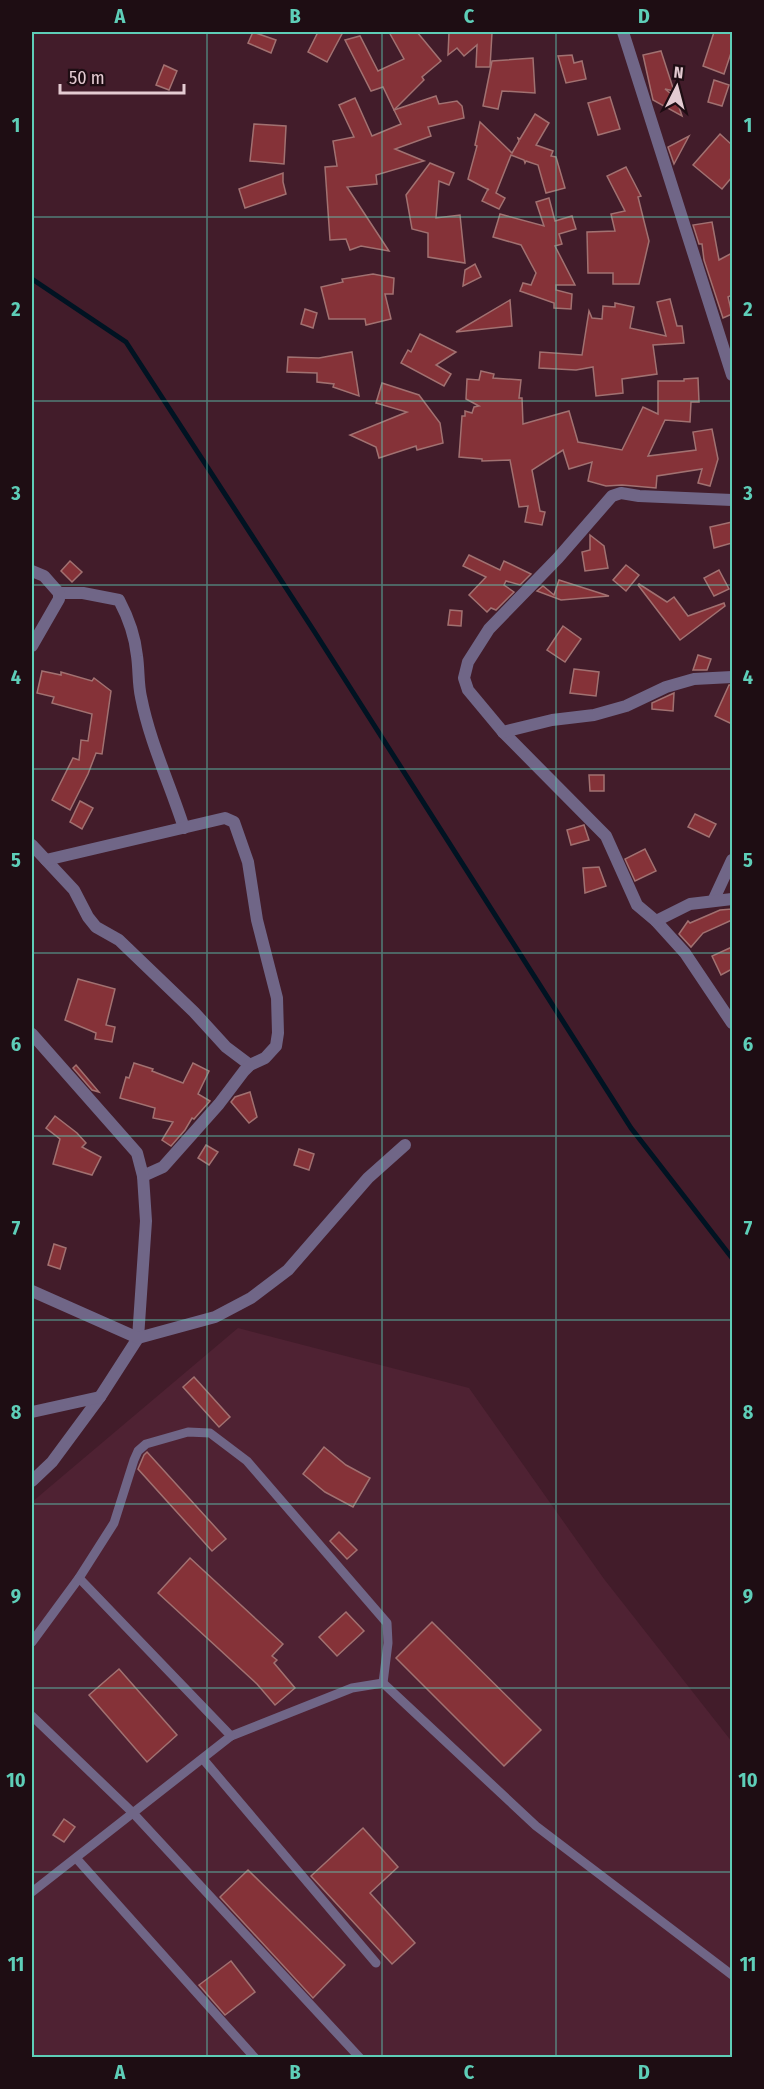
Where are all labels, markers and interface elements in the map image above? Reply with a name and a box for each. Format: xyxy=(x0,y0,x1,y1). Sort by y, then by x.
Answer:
text: A xyxy=(114,4,127,28)
text: B xyxy=(289,4,301,28)
text: C xyxy=(464,4,475,28)
text: D xyxy=(638,4,650,28)
scale bar xyxy=(60,57,184,95)
north arrow xyxy=(647,57,707,117)
text: N xyxy=(673,63,684,83)
text: 50 m xyxy=(69,67,105,89)
text: 1 xyxy=(12,113,20,137)
text: 1 xyxy=(744,113,752,137)
text: 2 xyxy=(10,297,21,321)
text: 2 xyxy=(742,297,753,321)
text: 3 xyxy=(10,481,21,505)
text: 3 xyxy=(742,481,753,505)
text: 4 xyxy=(11,665,21,689)
text: 4 xyxy=(743,665,753,689)
text: 5 xyxy=(11,848,21,872)
text: 5 xyxy=(743,848,753,872)
text: 6 xyxy=(11,1032,21,1056)
text: 6 xyxy=(743,1032,753,1056)
text: 7 xyxy=(12,1216,21,1240)
text: 7 xyxy=(744,1216,753,1240)
text: 8 xyxy=(11,1400,22,1424)
text: 8 xyxy=(743,1400,754,1424)
text: 9 xyxy=(11,1584,21,1608)
text: 9 xyxy=(743,1584,753,1608)
text: 10 xyxy=(6,1768,26,1792)
text: 10 xyxy=(738,1768,758,1792)
text: 11 xyxy=(8,1952,24,1976)
text: 11 xyxy=(740,1952,756,1976)
text: A xyxy=(114,2060,127,2084)
text: B xyxy=(289,2060,301,2084)
text: C xyxy=(464,2060,475,2084)
text: D xyxy=(638,2060,650,2084)

